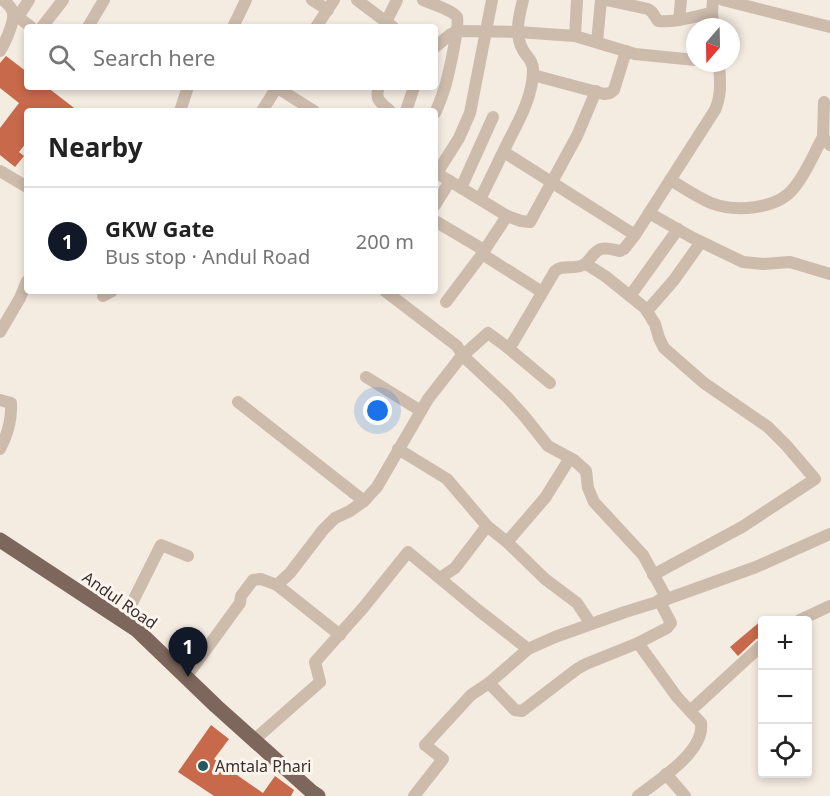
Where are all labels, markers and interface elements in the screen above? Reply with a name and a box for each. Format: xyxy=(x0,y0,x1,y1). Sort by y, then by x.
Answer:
north arrow xyxy=(686,18,740,72)
search box xyxy=(24,24,438,90)
icon: search xyxy=(45,41,78,74)
text: Search here xyxy=(93,42,215,72)
text: Nearby xyxy=(48,129,143,165)
text: GKW Gate xyxy=(105,213,214,243)
text: 1 xyxy=(62,228,73,255)
text: 200 m xyxy=(356,228,414,255)
text: Bus stop · Andul Road xyxy=(105,243,310,270)
your location xyxy=(363,396,392,425)
street label: Andul Road xyxy=(78,566,162,634)
map controls xyxy=(758,616,812,778)
button: + xyxy=(758,616,812,670)
pin: 1 xyxy=(168,628,207,677)
button: − xyxy=(758,670,812,724)
button: locate xyxy=(758,724,812,778)
place label: Amtala Phari xyxy=(215,755,311,777)
marker: Amtala Phari xyxy=(196,759,210,773)

